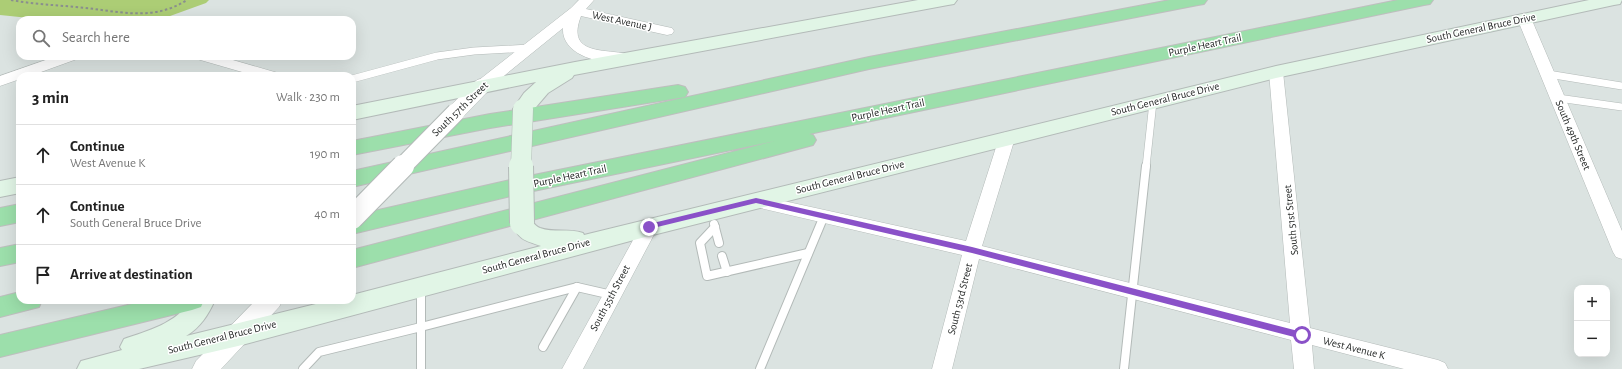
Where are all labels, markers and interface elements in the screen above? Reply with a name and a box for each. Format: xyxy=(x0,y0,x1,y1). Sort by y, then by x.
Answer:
street label: West Avenue J xyxy=(591,9,653,33)
street label: South General Bruce Drive xyxy=(1425,11,1537,45)
search box xyxy=(16,16,356,60)
icon: search xyxy=(30,27,52,49)
text: Search here xyxy=(62,30,130,45)
street label: Purple Heart Trail xyxy=(1167,32,1243,58)
street label: South 57th Street xyxy=(430,79,490,138)
street label: South General Bruce Drive xyxy=(1110,80,1220,118)
text: 3 min xyxy=(32,89,69,106)
text: Walk · 230 m xyxy=(276,91,340,104)
street label: Purple Heart Trail xyxy=(850,97,926,123)
street label: South 49th Street xyxy=(1553,99,1593,172)
text: Continue xyxy=(70,139,125,154)
icon: ahead xyxy=(32,144,54,166)
text: 190 m xyxy=(310,148,340,161)
text: West Avenue K xyxy=(70,157,145,170)
street label: South General Bruce Drive xyxy=(795,158,905,196)
street label: Purple Heart Trail xyxy=(532,163,608,189)
street label: South 51st Street xyxy=(1282,184,1300,256)
text: Continue xyxy=(70,199,125,214)
icon: ahead xyxy=(32,204,54,226)
text: 40 m xyxy=(314,208,340,221)
text: South General Bruce Drive xyxy=(70,217,201,230)
route end xyxy=(640,218,658,236)
street label: South General Bruce Drive xyxy=(481,236,591,276)
street label: South 53rd Street xyxy=(946,262,974,336)
street label: South 55th Street xyxy=(588,263,632,333)
icon: arrive xyxy=(32,264,54,286)
text: Arrive at destination xyxy=(70,267,193,282)
map controls xyxy=(1574,285,1610,357)
button: + xyxy=(1574,285,1610,321)
street label: South General Bruce Drive xyxy=(167,318,277,356)
button: − xyxy=(1574,321,1610,357)
route start xyxy=(1293,326,1311,344)
street label: West Avenue K xyxy=(1322,335,1387,361)

